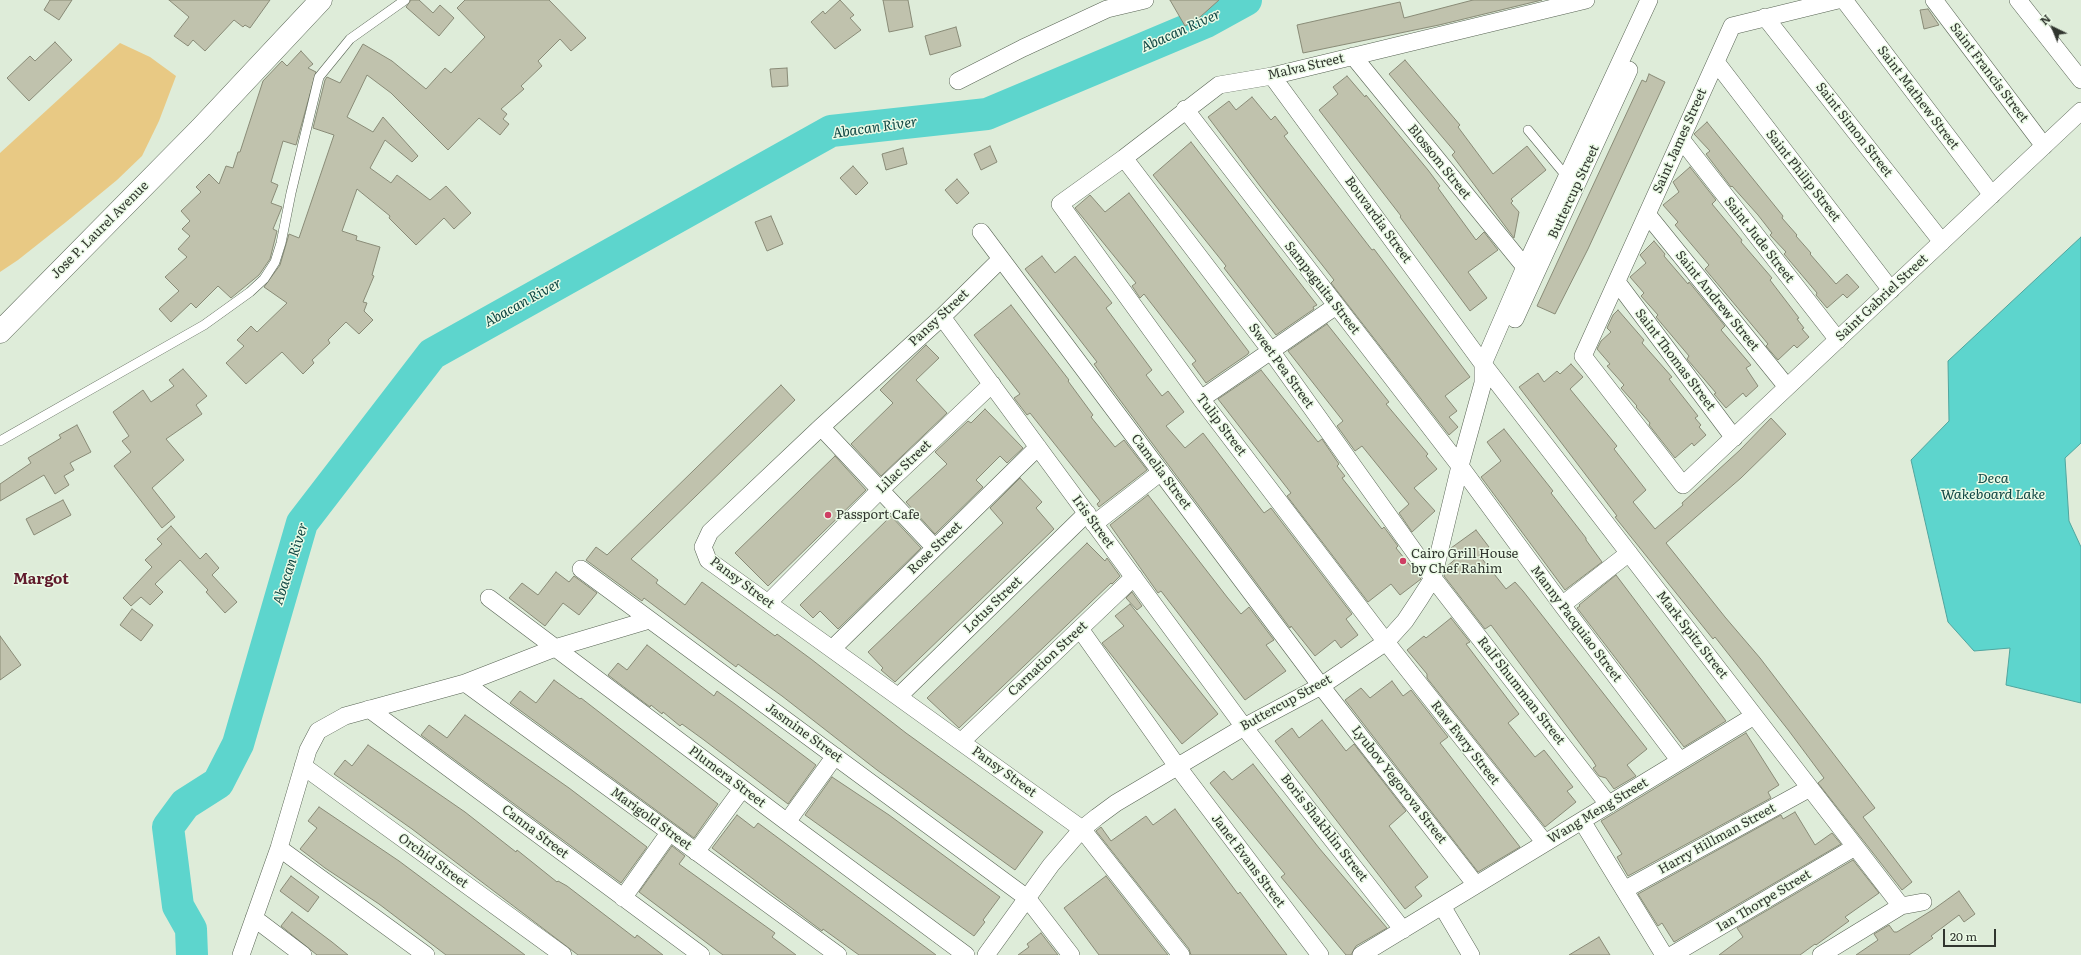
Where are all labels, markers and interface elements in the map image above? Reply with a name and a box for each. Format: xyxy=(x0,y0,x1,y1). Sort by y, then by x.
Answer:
water label: Abacan River xyxy=(1138,6,1224,56)
north arrow xyxy=(2033,8,2073,48)
text: N xyxy=(2036,10,2054,28)
street label: Saint Francis Street xyxy=(1946,20,2032,126)
street label: Saint Mathew Street xyxy=(1874,43,1962,153)
street label: Malva Street xyxy=(1266,51,1346,83)
street label: Saint Simon Street xyxy=(1812,80,1896,180)
street label: Saint James Street xyxy=(1650,86,1710,196)
water label: Abacan River xyxy=(831,114,919,142)
street label: Blossom Street xyxy=(1404,121,1474,203)
street label: Saint Philip Street xyxy=(1762,127,1844,225)
street label: Buttercup Street xyxy=(1545,142,1603,242)
street label: Bouvardia Street xyxy=(1341,174,1415,266)
street label: Jose P. Laurel Avenue xyxy=(48,178,152,282)
street label: Saint Jude Street xyxy=(1721,194,1797,286)
street label: Sampaguita Street xyxy=(1281,239,1363,337)
street label: Saint Andrew Street xyxy=(1672,248,1762,354)
street label: Saint Gabriel Street xyxy=(1833,251,1931,345)
water label: Abacan River xyxy=(481,275,565,331)
street label: Pansy Street xyxy=(906,286,972,350)
street label: Saint Thomas Street xyxy=(1632,306,1718,414)
street label: Sweet Pea Street xyxy=(1245,320,1317,412)
street label: Tulip Street xyxy=(1192,391,1250,459)
street label: Camelia Street xyxy=(1128,431,1194,513)
street label: Lilac Street xyxy=(873,437,935,497)
water label: Deca Wakeboard Lake xyxy=(1941,471,2045,504)
street label: Iris Street xyxy=(1069,493,1117,551)
place label: Passport Cafe xyxy=(836,507,920,523)
marker: Passport Cafe xyxy=(823,510,833,520)
street label: Rose Street xyxy=(905,518,965,578)
water label: Abacan River xyxy=(270,521,312,607)
place label: Cairo Grill House by Chef Rahim xyxy=(1411,546,1518,577)
street label: Pansy Street xyxy=(707,554,777,612)
marker: Cairo Grill House by Chef Rahim xyxy=(1398,556,1408,566)
street label: Manny Pacquiao Street xyxy=(1527,563,1625,685)
district label: Margot xyxy=(13,571,69,589)
street label: Lotus Street xyxy=(961,573,1025,637)
street label: Mark Spitz Street xyxy=(1653,588,1731,682)
street label: Carnation Street xyxy=(1005,618,1091,700)
street label: Ralf Shumman Street xyxy=(1474,634,1568,748)
street label: Buttercup Street xyxy=(1238,671,1334,735)
street label: Raw Ewry Street xyxy=(1427,698,1503,788)
street label: Jasmine Street xyxy=(762,700,846,766)
street label: Lyubov Yegorova Street xyxy=(1348,723,1450,847)
street label: Plumera Street xyxy=(685,743,769,811)
street label: Pansy Street xyxy=(969,743,1039,801)
street label: Boris Shakhlin Street xyxy=(1277,771,1371,885)
street label: Wang Meng Street xyxy=(1545,775,1651,847)
street label: Marigold Street xyxy=(607,784,695,854)
street label: Harry Hillman Street xyxy=(1656,800,1778,878)
street label: Canna Street xyxy=(498,802,572,862)
street label: Janet Evans Street xyxy=(1208,811,1288,911)
street label: Orchid Street xyxy=(395,830,471,892)
street label: Ian Thorpe Street xyxy=(1714,867,1814,935)
scale bar xyxy=(1945,921,1998,947)
text: 20 m xyxy=(1950,927,1977,945)

